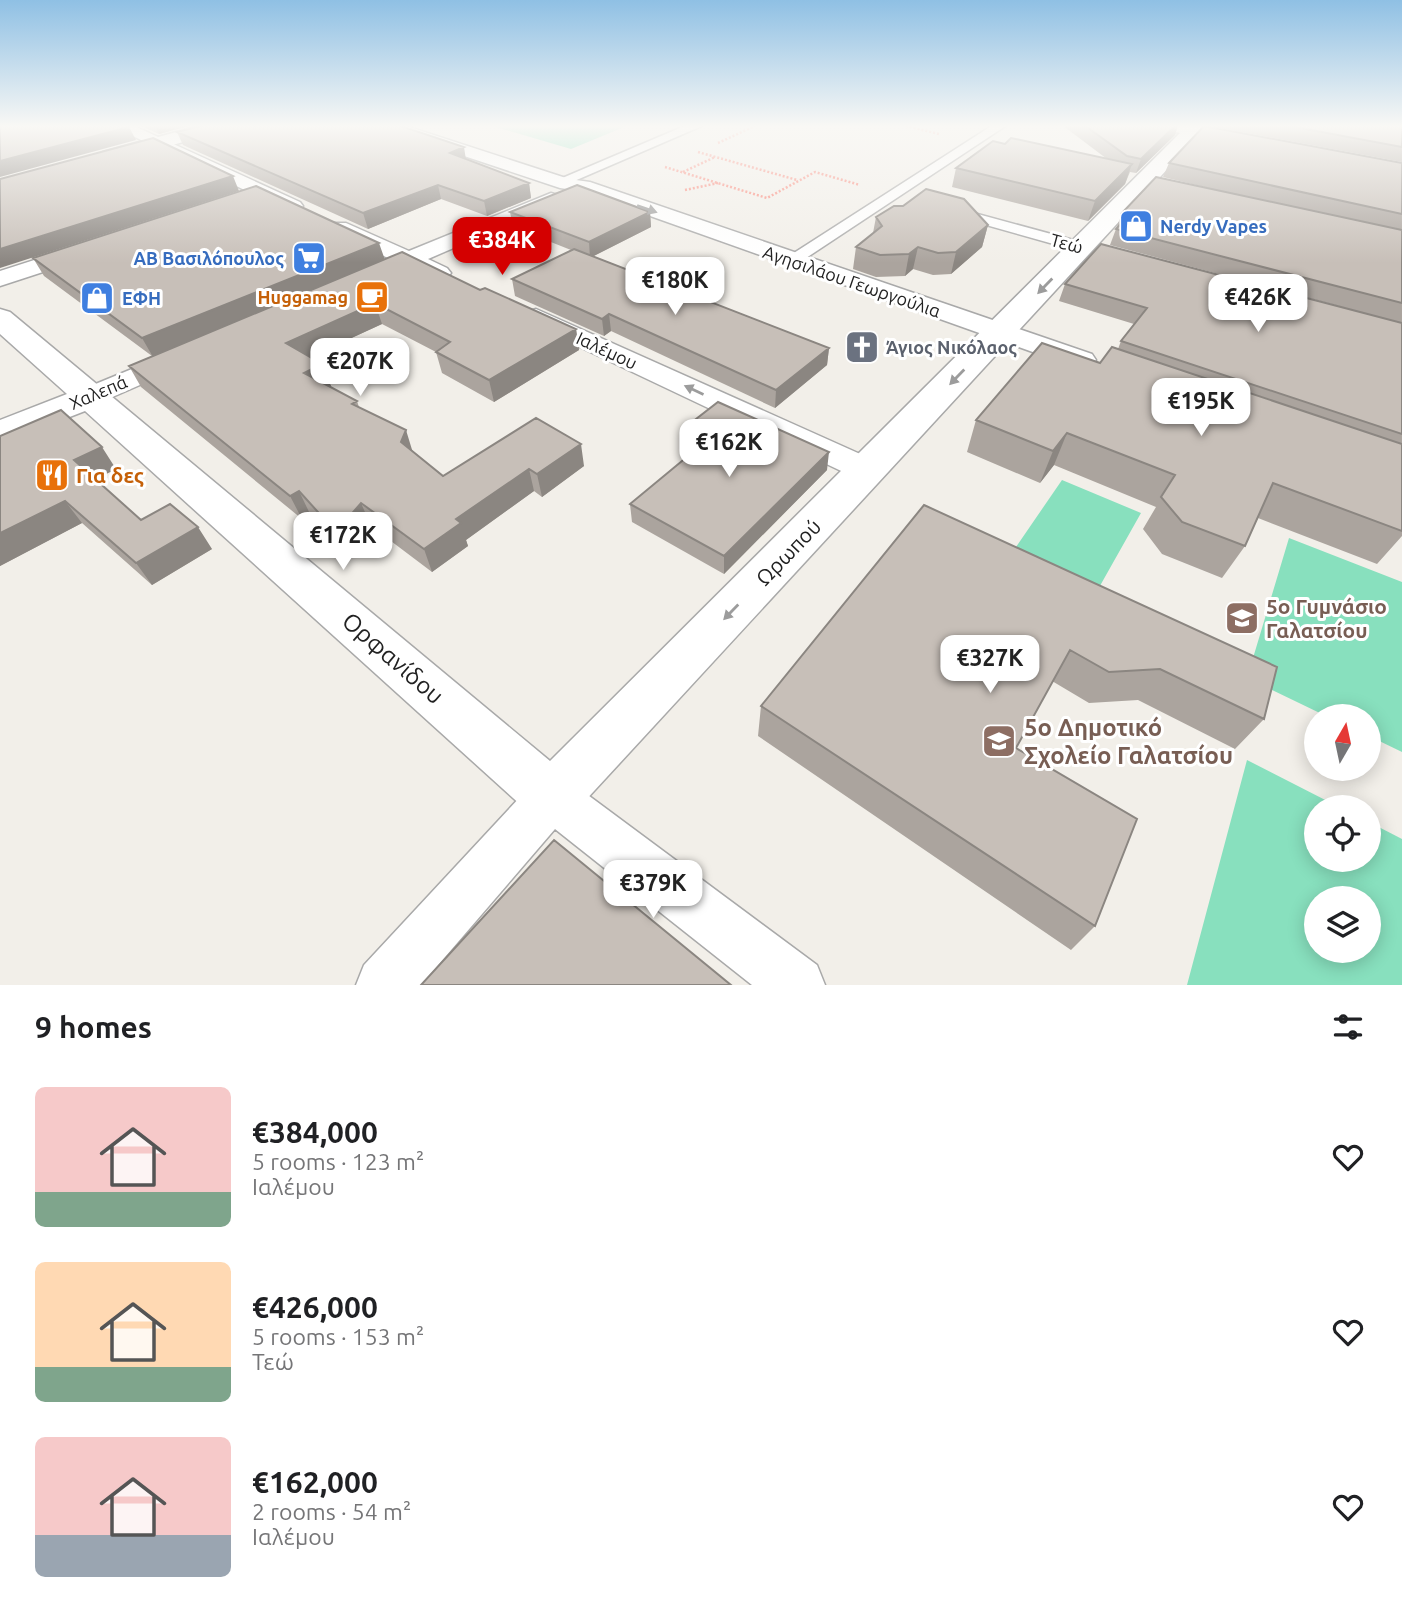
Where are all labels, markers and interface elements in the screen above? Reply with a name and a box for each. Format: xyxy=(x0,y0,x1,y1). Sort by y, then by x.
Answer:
one-way arrow xyxy=(637,204,658,215)
shop icon: Nerdy Vapes xyxy=(1117,207,1155,245)
place label: Nerdy Vapes xyxy=(1160,216,1267,236)
pin: €384K xyxy=(453,218,551,277)
text: €384K xyxy=(468,227,536,252)
street label: Τεώ xyxy=(1049,229,1085,257)
supermarket icon: ΑΒ Βασιλόπουλος xyxy=(290,239,328,277)
street label: Αγησιλάου Γεωργούλια xyxy=(761,241,944,321)
place label: ΑΒ Βασιλόπουλος xyxy=(133,248,284,269)
pin: €180K xyxy=(626,258,724,317)
text: €180K xyxy=(641,267,709,292)
pin: €426K xyxy=(1209,274,1307,334)
one-way arrow xyxy=(1037,277,1053,294)
cafe icon: Huggamag xyxy=(353,278,391,316)
shop icon: ΕΦΗ xyxy=(78,279,116,317)
text: €426K xyxy=(1224,284,1292,309)
place label: Huggamag xyxy=(258,287,348,307)
place label: ΕΦΗ xyxy=(122,288,161,308)
street label: Ιαλέμου xyxy=(573,327,641,373)
church icon: Άγιος Νικόλαος xyxy=(843,328,881,366)
place label: Άγιος Νικόλαος xyxy=(886,337,1017,358)
pin: €207K xyxy=(311,338,409,398)
text: €207K xyxy=(326,348,394,373)
one-way arrow xyxy=(949,368,965,385)
street label: Χαλεπά xyxy=(66,371,130,413)
pin: €195K xyxy=(1152,378,1250,438)
one-way arrow xyxy=(684,385,704,396)
text: €195K xyxy=(1167,388,1235,413)
pin: €162K xyxy=(680,420,778,479)
text: €162K xyxy=(695,429,763,454)
restaurant icon: Για δες xyxy=(33,456,71,494)
place label: Για δες xyxy=(76,463,144,487)
pin: €172K xyxy=(294,512,392,572)
street label: Ωρωπού xyxy=(751,514,825,590)
text: €172K xyxy=(309,522,377,547)
place label: 5ο Γυμνάσιο Γαλατσίου xyxy=(1266,594,1387,642)
school or university icon: 5ο Γυμνάσιο Γαλατσίου xyxy=(1223,599,1261,637)
one-way arrow xyxy=(722,603,739,620)
street label: Ορφανίδου xyxy=(337,607,449,709)
pin: €327K xyxy=(941,636,1039,695)
text: €327K xyxy=(956,645,1024,670)
north arrow xyxy=(1304,704,1381,780)
map controls xyxy=(1304,704,1381,963)
place label: 5ο Δημοτικό Σχολείο Γαλατσίου xyxy=(1024,714,1233,769)
school or university icon: 5ο Δημοτικό Σχολείο Γαλατσίου xyxy=(980,722,1018,760)
button: locate xyxy=(1304,795,1381,872)
pin: €379K xyxy=(604,860,702,920)
text: €379K xyxy=(619,870,687,895)
button: layers xyxy=(1304,886,1381,963)
icon: filters xyxy=(1329,1008,1367,1046)
text: 9 homes xyxy=(35,1010,152,1044)
icon: home xyxy=(91,1115,175,1199)
text: €384,000 xyxy=(252,1115,378,1149)
icon: heart xyxy=(1329,1138,1367,1176)
text: 5 rooms · 123 m² xyxy=(252,1149,424,1174)
text: Ιαλέμου xyxy=(252,1174,335,1199)
icon: home xyxy=(91,1290,175,1374)
text: €426,000 xyxy=(252,1290,378,1324)
icon: heart xyxy=(1329,1313,1367,1351)
text: 5 rooms · 153 m² xyxy=(252,1324,424,1349)
text: Τεώ xyxy=(252,1349,294,1374)
icon: home xyxy=(91,1465,175,1549)
text: €162,000 xyxy=(252,1465,378,1499)
icon: heart xyxy=(1329,1488,1367,1526)
text: 2 rooms · 54 m² xyxy=(252,1499,411,1524)
text: Ιαλέμου xyxy=(252,1524,335,1549)

